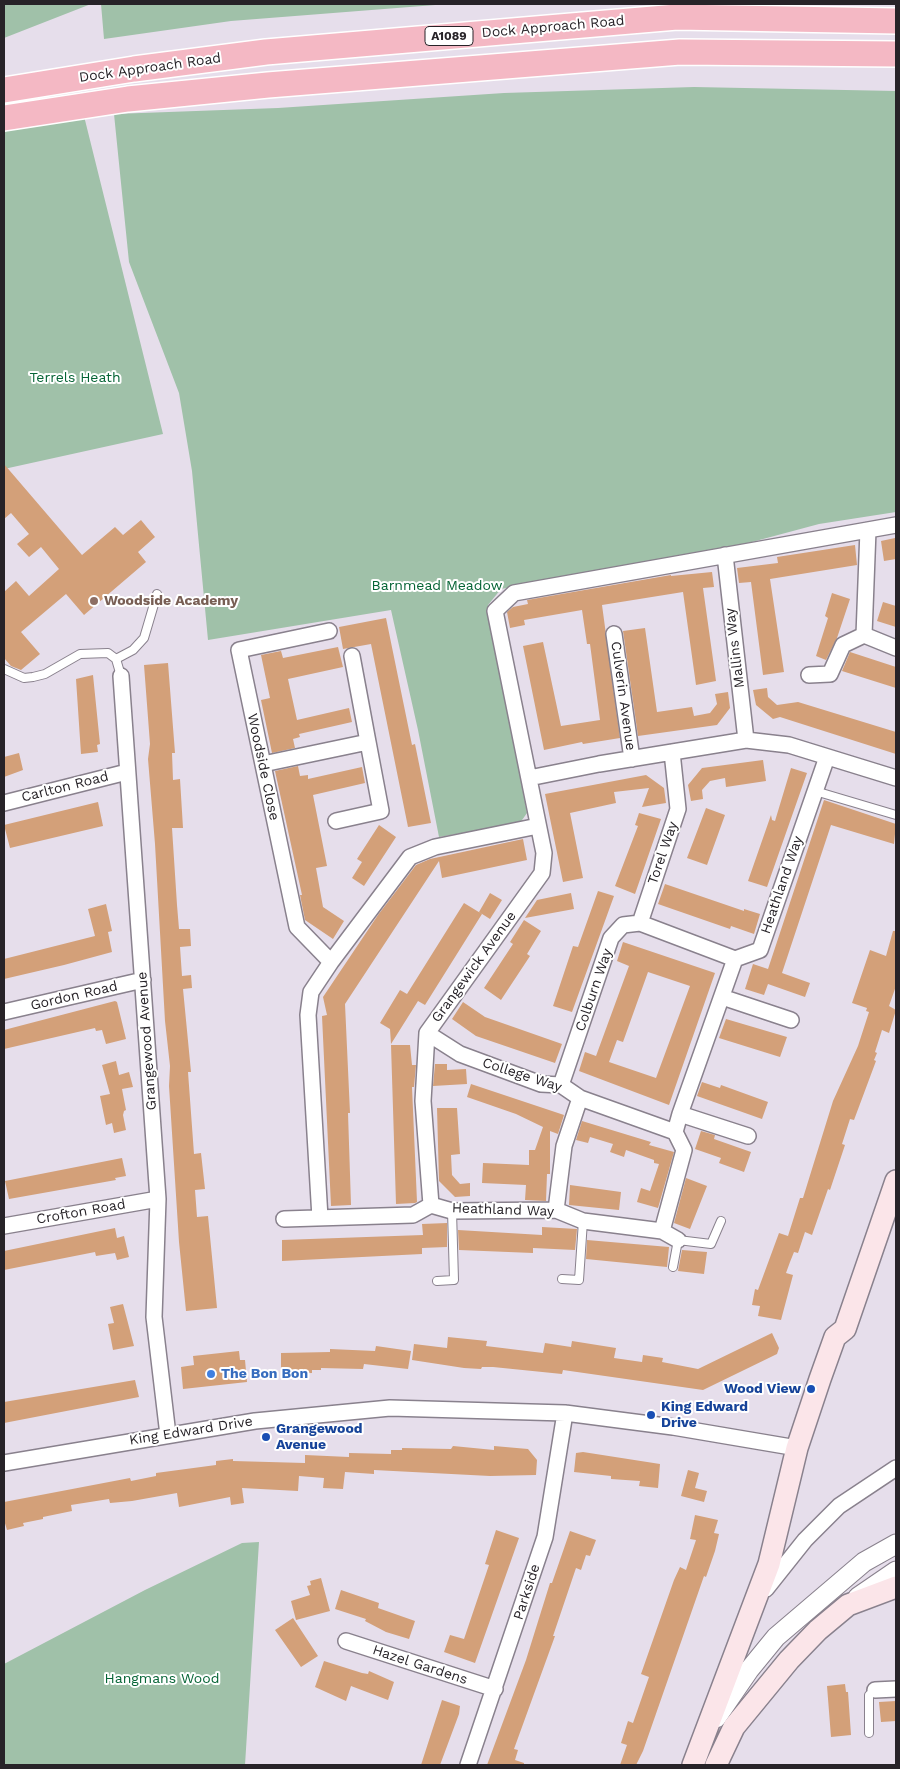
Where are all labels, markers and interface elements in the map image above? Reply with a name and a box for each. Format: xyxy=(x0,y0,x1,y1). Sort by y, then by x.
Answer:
street label: Dock Approach Road xyxy=(481,12,625,42)
road number: A1089 xyxy=(425,27,473,46)
street label: Dock Approach Road xyxy=(78,50,222,86)
park label: Terrels Heath xyxy=(29,370,121,386)
park label: Barnmead Meadow xyxy=(372,578,502,594)
place label: Woodside Academy xyxy=(104,593,238,609)
marker: Woodside Academy xyxy=(88,595,100,607)
street label: Mallins Way xyxy=(722,607,748,689)
street label: Culverin Avenue xyxy=(607,640,639,752)
street label: Woodside Close xyxy=(243,712,283,822)
street label: Carlton Road xyxy=(20,768,110,806)
street label: Torel Way xyxy=(644,819,682,887)
street label: Heathland Way xyxy=(757,834,807,936)
street label: Grangewick Avenue xyxy=(428,908,520,1026)
street label: Colburn Way xyxy=(572,946,616,1034)
street label: Grangewood Avenue xyxy=(134,971,160,1111)
street label: Gordon Road xyxy=(29,978,119,1014)
street label: College Way xyxy=(480,1054,564,1096)
street label: Crofton Road xyxy=(35,1196,127,1228)
street label: Heathland Way xyxy=(451,1200,555,1220)
place label: The Bon Bon xyxy=(221,1366,308,1382)
marker: The Bon Bon xyxy=(205,1368,217,1380)
place label: Wood View xyxy=(724,1381,801,1397)
marker: Wood View xyxy=(805,1383,817,1395)
place label: King Edward Drive xyxy=(661,1399,748,1431)
marker: King Edward Drive xyxy=(645,1409,657,1421)
street label: King Edward Drive xyxy=(128,1413,254,1449)
place label: Grangewood Avenue xyxy=(276,1421,363,1454)
marker: Grangewood Avenue xyxy=(260,1431,272,1443)
street label: Parkside xyxy=(510,1562,544,1622)
street label: Hazel Gardens xyxy=(370,1642,470,1688)
park label: Hangmans Wood xyxy=(105,1671,219,1687)

